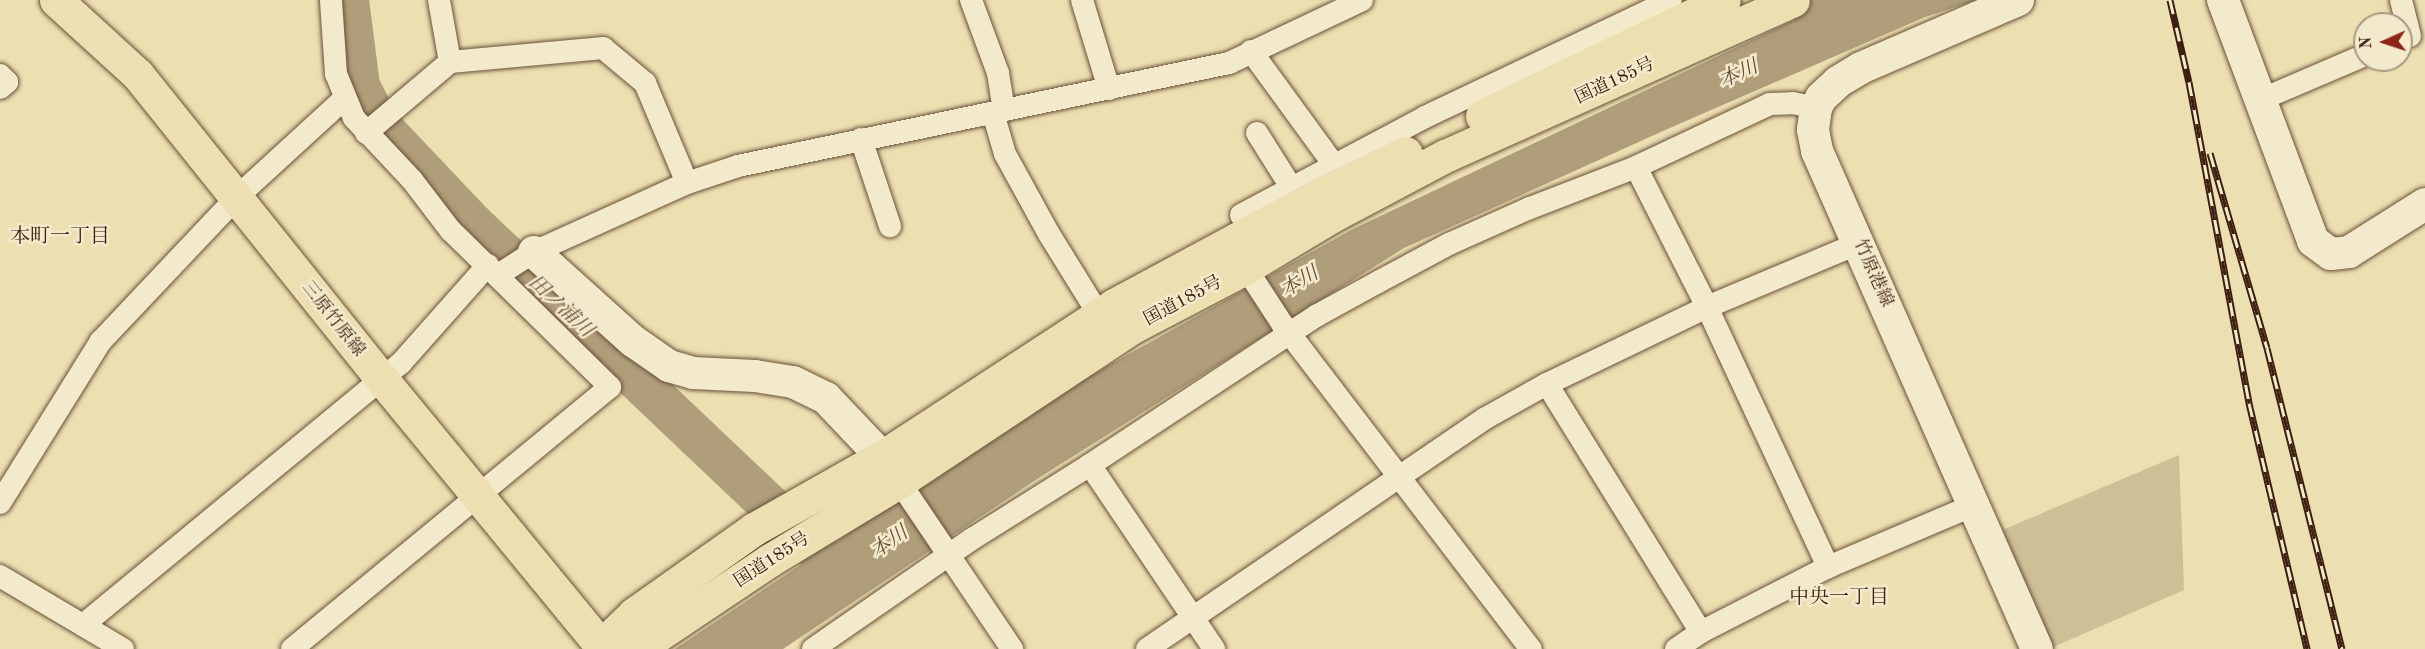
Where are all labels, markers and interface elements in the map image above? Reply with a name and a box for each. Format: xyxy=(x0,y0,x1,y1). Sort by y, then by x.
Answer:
north arrow xyxy=(2353,12,2413,72)
text: N xyxy=(2359,36,2375,49)
street label: 国道185号 xyxy=(1572,53,1658,109)
water label: 本川 xyxy=(1716,56,1762,94)
district label: 本町一丁目 xyxy=(10,225,110,249)
street label: 竹原港線 xyxy=(1848,236,1898,310)
water label: 本川 xyxy=(1277,262,1323,304)
water label: 田ノ浦川 xyxy=(523,271,597,343)
street label: 国道185号 xyxy=(1140,271,1226,331)
street label: 三原竹原線 xyxy=(297,277,369,361)
water label: 本川 xyxy=(867,522,913,564)
street label: 国道185号 xyxy=(730,528,814,592)
district label: 中央一丁目 xyxy=(1789,586,1889,610)

